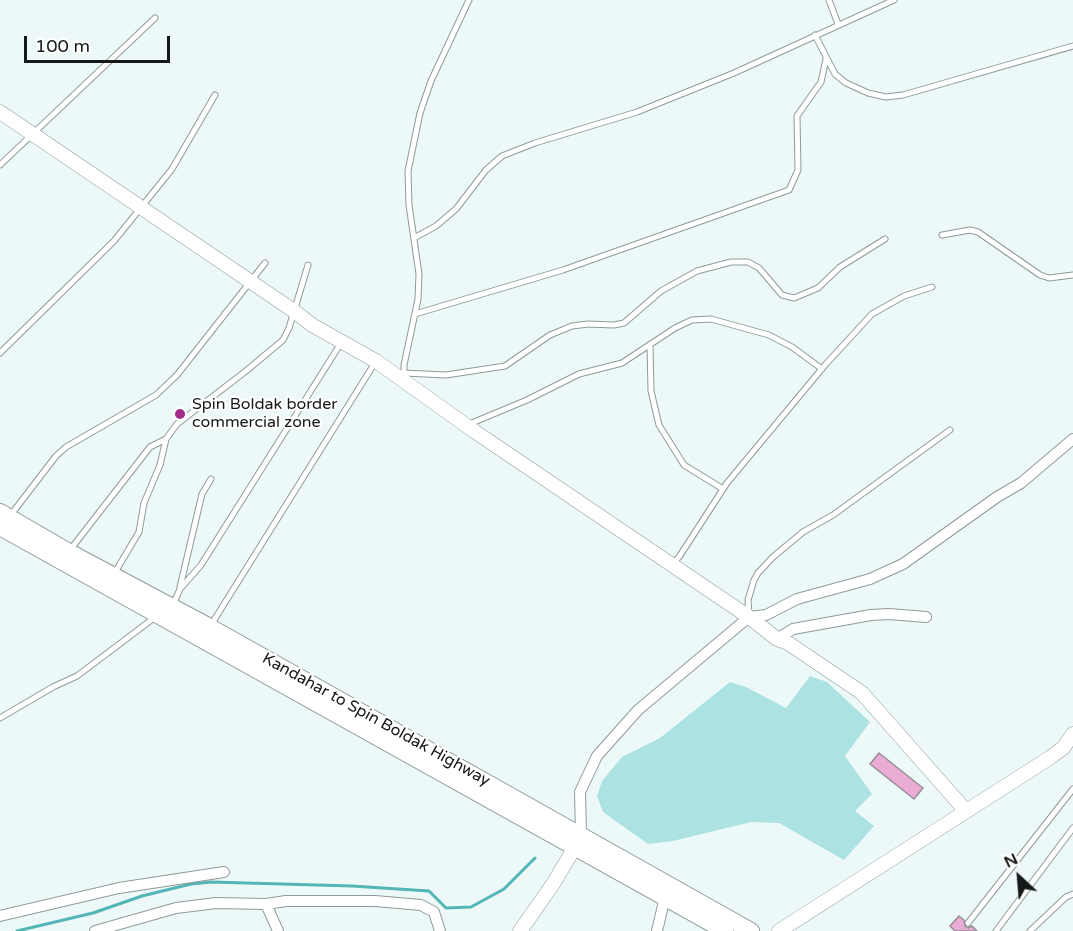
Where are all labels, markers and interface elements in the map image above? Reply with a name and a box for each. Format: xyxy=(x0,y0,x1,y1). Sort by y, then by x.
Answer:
scale bar xyxy=(27,24,172,62)
text: 100 m xyxy=(35,35,90,57)
place label: Spin Boldak border commercial zone xyxy=(192,395,337,433)
marker: Spin Boldak border commercial zone xyxy=(173,407,187,421)
street label: Kandahar to Spin Boldak Highway xyxy=(259,649,493,791)
north arrow xyxy=(989,847,1049,907)
text: N xyxy=(1001,849,1021,873)

